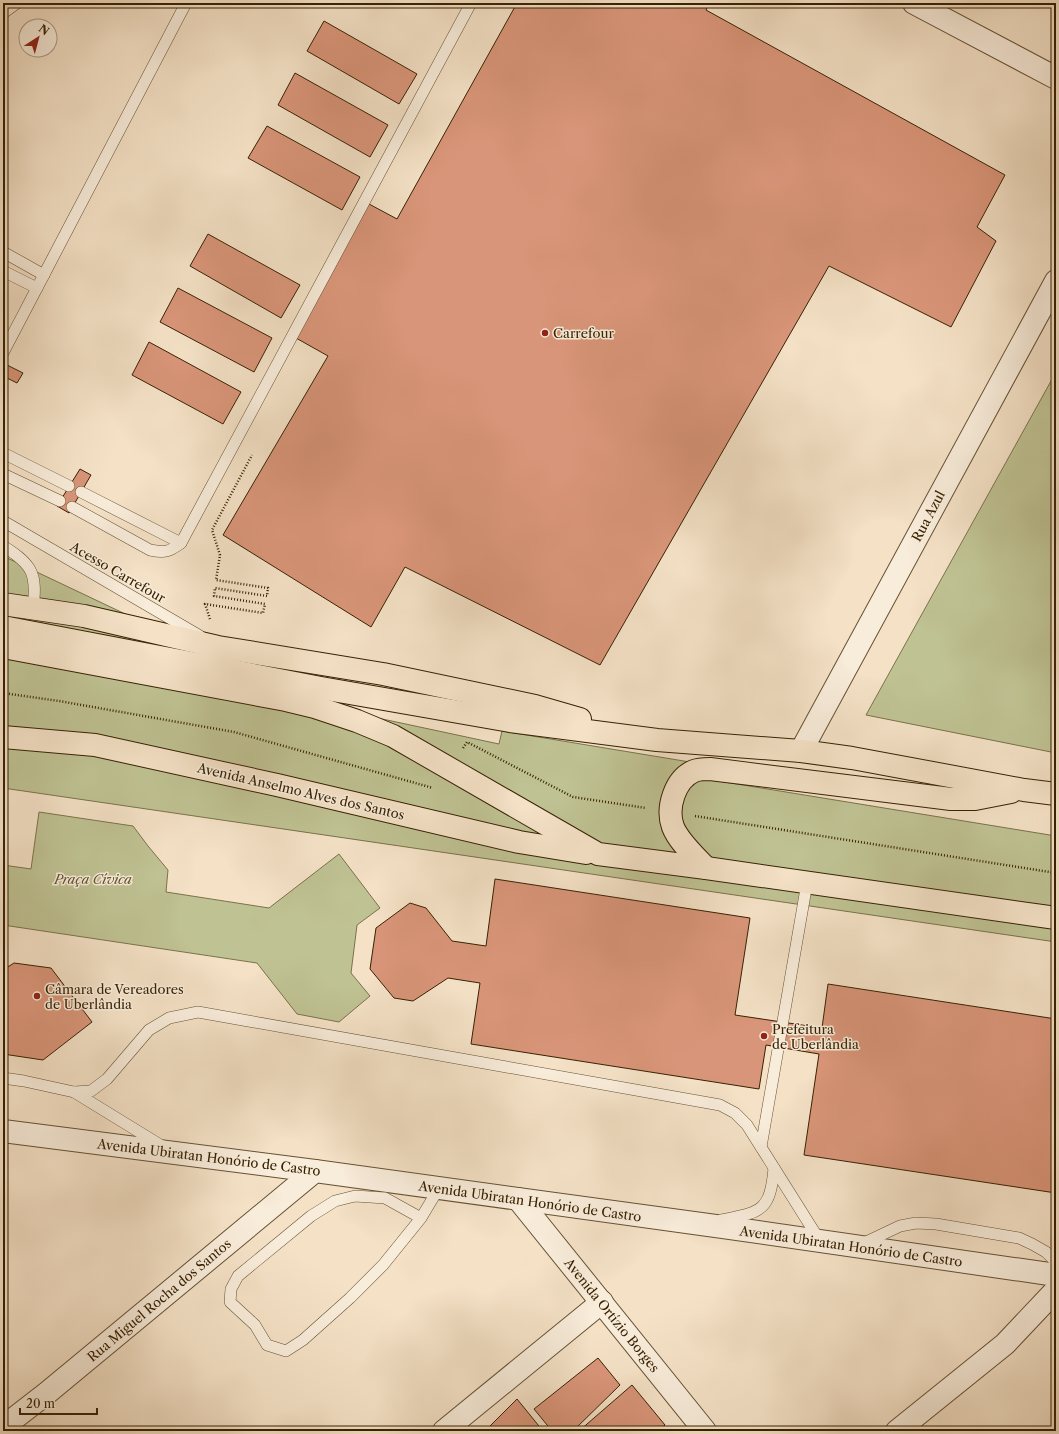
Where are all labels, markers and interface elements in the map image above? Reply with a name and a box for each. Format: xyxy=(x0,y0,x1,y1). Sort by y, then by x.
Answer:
north arrow xyxy=(18,18,58,58)
text: N xyxy=(36,21,52,39)
place label: Carrefour xyxy=(553,325,614,341)
marker: Carrefour xyxy=(540,328,550,338)
street label: Rua Azul xyxy=(908,488,948,544)
street label: Acesso Carrefour xyxy=(67,538,169,606)
street label: Avenida Anselmo Alves dos Santos xyxy=(195,759,407,823)
park label: Praça Cívica xyxy=(53,871,132,887)
place label: Câmara de Vereadores de Uberlândia xyxy=(45,981,184,1012)
marker: Câmara de Vereadores de Uberlândia xyxy=(32,991,42,1001)
place label: Prefeitura de Uberlândia xyxy=(772,1021,859,1052)
marker: Prefeitura de Uberlândia xyxy=(759,1031,769,1041)
street label: Avenida Ubiratan Honório de Castro xyxy=(95,1135,322,1179)
street label: Avenida Ubiratan Honório de Castro xyxy=(417,1177,643,1225)
street label: Avenida Ubiratan Honório de Castro xyxy=(738,1222,964,1270)
street label: Rua Miguel Rocha dos Santos xyxy=(84,1235,234,1365)
street label: Avenida Ortízio Borges xyxy=(560,1254,663,1376)
scale bar xyxy=(20,1390,97,1416)
text: 20 m xyxy=(26,1396,55,1411)

